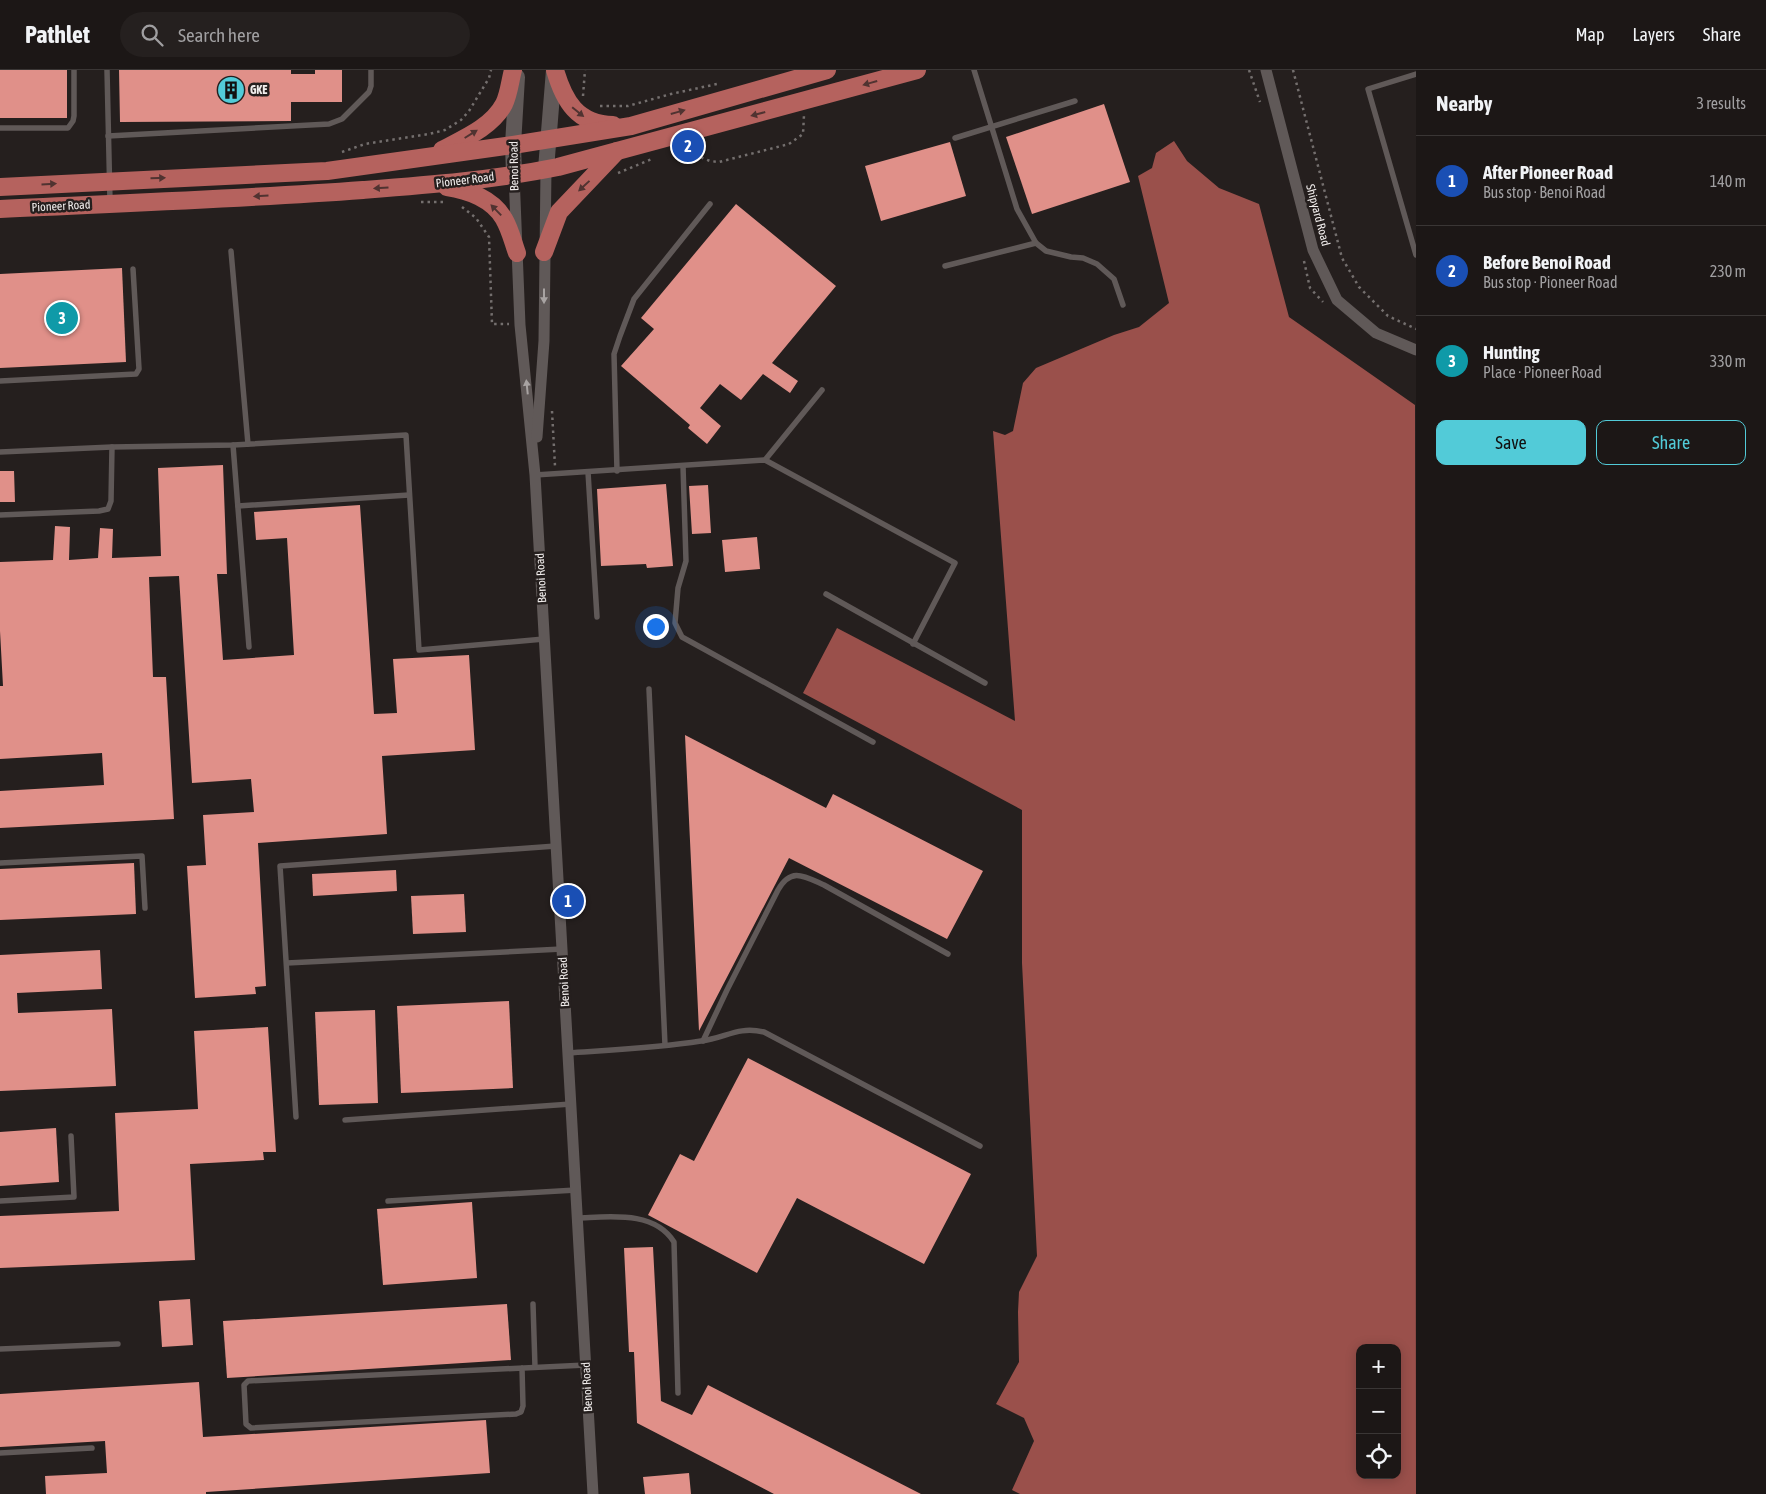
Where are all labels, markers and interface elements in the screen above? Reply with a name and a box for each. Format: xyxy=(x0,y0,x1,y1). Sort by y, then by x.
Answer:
search box xyxy=(120,12,470,57)
text: Pathlet xyxy=(25,21,90,48)
icon: search xyxy=(138,21,166,49)
text: Search here xyxy=(178,24,260,46)
text: Map xyxy=(1575,24,1604,45)
text: Layers xyxy=(1632,24,1675,45)
text: Share xyxy=(1703,24,1741,45)
building icon: GKE xyxy=(216,75,246,105)
one-way arrow xyxy=(862,79,877,87)
place label: GKE xyxy=(250,83,267,97)
text: Nearby xyxy=(1436,91,1492,115)
text: 3 results xyxy=(1696,94,1746,112)
one-way arrow xyxy=(571,106,584,117)
one-way arrow xyxy=(670,108,685,116)
one-way arrow xyxy=(750,110,765,118)
pin: 2 xyxy=(672,127,704,165)
one-way arrow xyxy=(465,129,478,139)
street label: Benoi Road xyxy=(507,141,521,191)
text: After Pioneer Road xyxy=(1483,161,1613,183)
street label: Pioneer Road xyxy=(435,169,495,191)
text: 1 xyxy=(1448,172,1456,190)
text: 140 m xyxy=(1710,172,1746,190)
one-way arrow xyxy=(150,174,166,182)
one-way arrow xyxy=(41,180,57,188)
one-way arrow xyxy=(578,180,590,192)
street label: Shipyard Road xyxy=(1303,183,1333,247)
text: Bus stop · Benoi Road xyxy=(1483,183,1606,201)
one-way arrow xyxy=(372,185,388,193)
one-way arrow xyxy=(253,193,269,201)
street label: Pioneer Road xyxy=(31,197,91,215)
one-way arrow xyxy=(490,204,502,216)
text: Before Benoi Road xyxy=(1483,251,1611,273)
text: 2 xyxy=(1448,262,1456,280)
text: 230 m xyxy=(1710,262,1746,280)
text: Bus stop · Pioneer Road xyxy=(1483,273,1618,291)
one-way arrow xyxy=(540,289,548,305)
pin: 3 xyxy=(46,299,78,337)
text: Hunting xyxy=(1483,341,1540,363)
text: 3 xyxy=(1448,352,1456,370)
text: 330 m xyxy=(1710,352,1746,370)
text: Place · Pioneer Road xyxy=(1483,363,1602,381)
one-way arrow xyxy=(523,379,531,395)
button: Save xyxy=(1436,420,1586,465)
button: Share xyxy=(1596,420,1746,465)
street label: Benoi Road xyxy=(533,553,549,603)
your location xyxy=(643,614,669,640)
pin: 1 xyxy=(552,882,584,920)
street label: Benoi Road xyxy=(556,957,572,1007)
map controls xyxy=(1356,1344,1401,1479)
button: + xyxy=(1356,1344,1401,1389)
street label: Benoi Road xyxy=(579,1362,595,1412)
button: − xyxy=(1356,1389,1401,1434)
button: locate xyxy=(1356,1434,1401,1479)

